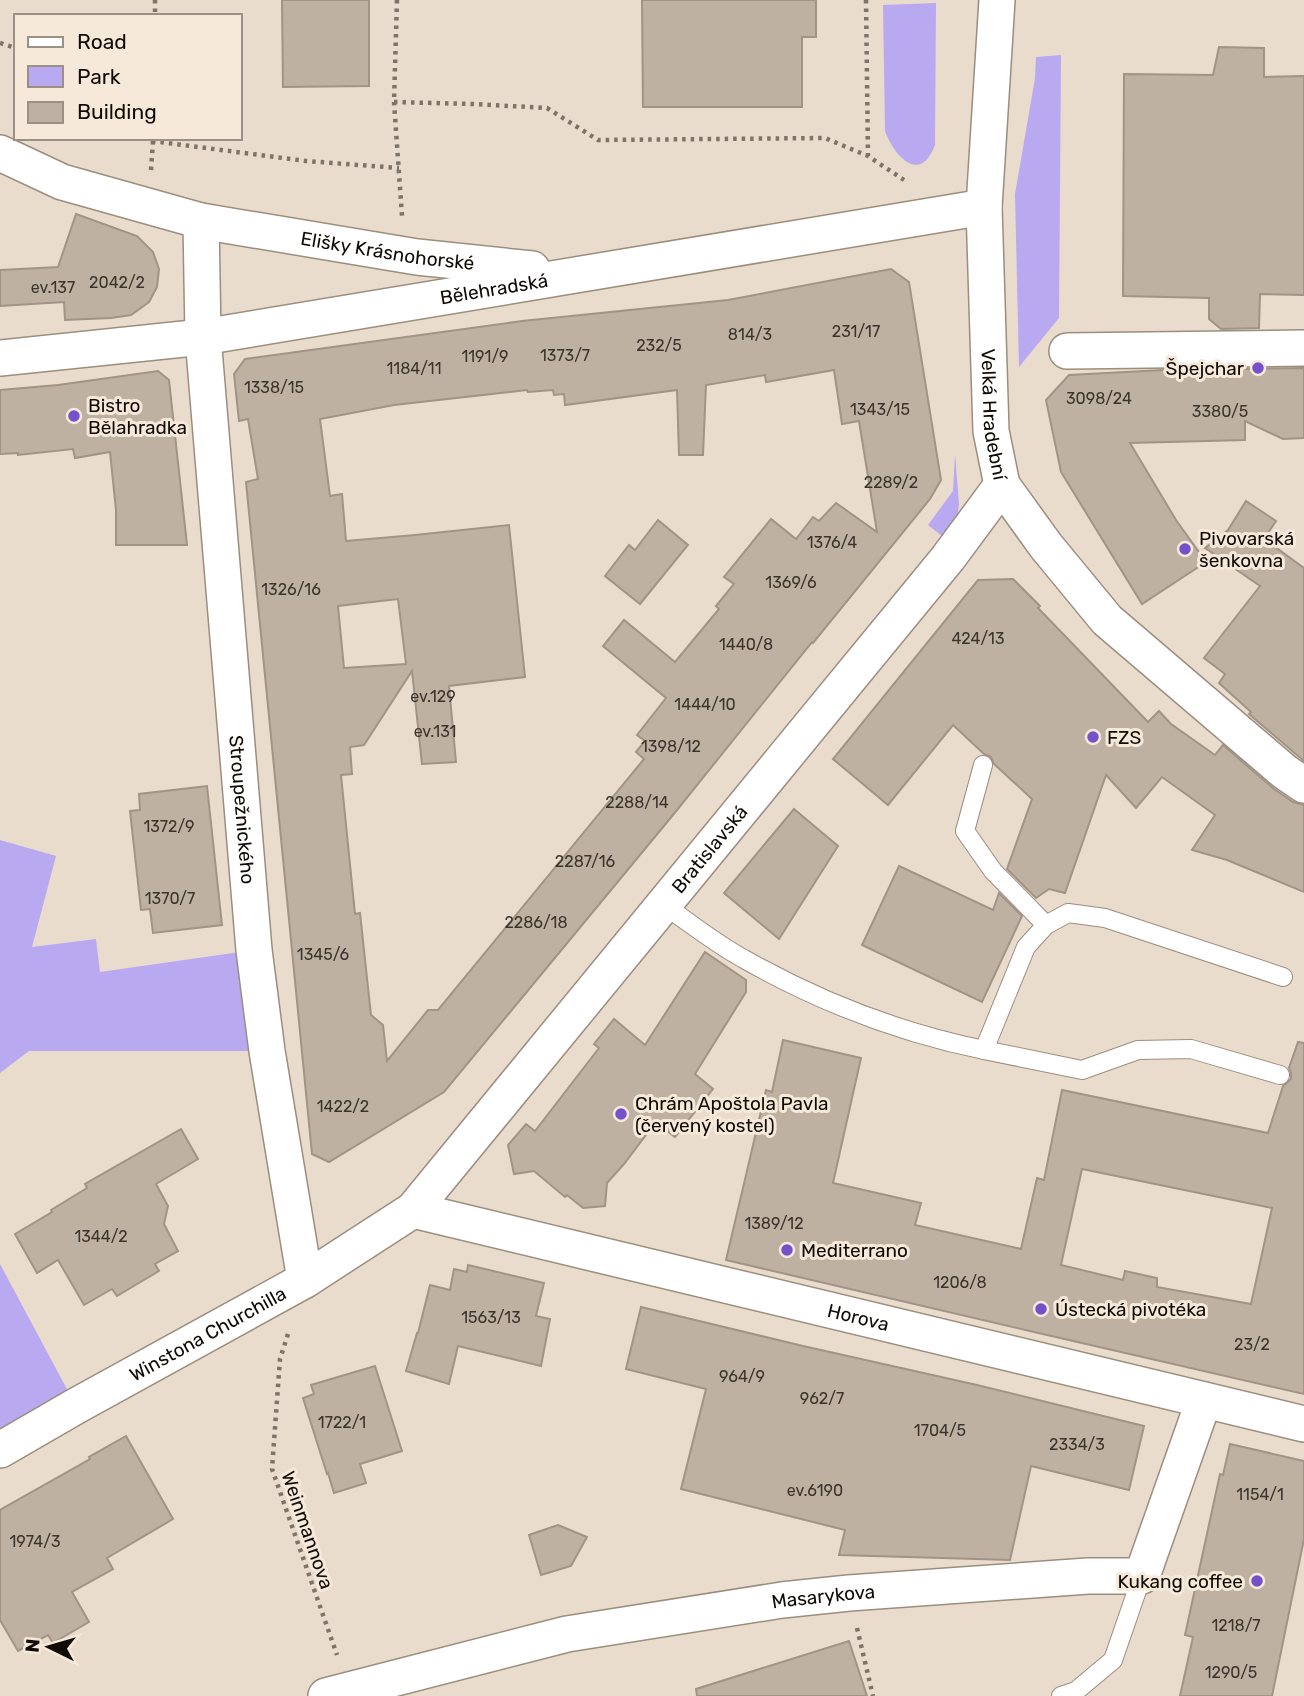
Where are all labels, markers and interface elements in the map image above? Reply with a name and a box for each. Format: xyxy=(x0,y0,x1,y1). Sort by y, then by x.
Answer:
legend xyxy=(14,14,242,140)
text: Road xyxy=(77,29,127,54)
text: Park xyxy=(77,64,121,89)
text: Building xyxy=(77,99,157,124)
street label: Elišky Krásnohorské xyxy=(299,227,476,275)
street label: Bělehradská xyxy=(438,269,550,309)
house number: 2042/2 xyxy=(89,273,145,292)
house number: ev.137 xyxy=(31,278,75,297)
house number: 231/17 xyxy=(832,322,880,341)
house number: 814/3 xyxy=(728,325,772,344)
house number: 232/5 xyxy=(636,336,682,355)
house number: 1373/7 xyxy=(540,346,590,365)
house number: 1191/9 xyxy=(461,347,509,366)
street label: Velká Hradební xyxy=(976,348,1012,483)
place label: Špejchar xyxy=(1166,357,1245,380)
house number: 1184/11 xyxy=(386,359,442,378)
marker: Špejchar xyxy=(1250,360,1266,376)
house number: 1338/15 xyxy=(244,378,304,397)
house number: 3098/24 xyxy=(1066,389,1132,408)
place label: Bistro Bělahradka xyxy=(88,394,187,439)
house number: 1343/15 xyxy=(850,400,910,419)
house number: 3380/5 xyxy=(1192,402,1248,421)
marker: Bistro Bělahradka xyxy=(66,408,82,424)
house number: 2289/2 xyxy=(864,473,918,492)
place label: Pivovarská šenkovna xyxy=(1199,527,1294,572)
house number: 1376/4 xyxy=(807,533,857,552)
marker: Pivovarská šenkovna xyxy=(1177,541,1193,557)
house number: 1369/6 xyxy=(765,573,817,592)
house number: 1326/16 xyxy=(261,580,321,599)
house number: 424/13 xyxy=(951,629,1005,648)
house number: 1440/8 xyxy=(719,635,773,654)
house number: ev.129 xyxy=(410,687,456,706)
house number: 1444/10 xyxy=(674,695,736,714)
house number: ev.131 xyxy=(414,722,456,741)
place label: FZS xyxy=(1107,726,1141,749)
marker: FZS xyxy=(1085,729,1101,745)
street label: Stroupežnického xyxy=(224,734,259,885)
house number: 1398/12 xyxy=(641,737,701,756)
house number: 2288/14 xyxy=(605,793,669,812)
street label: Bratislavská xyxy=(667,801,752,898)
house number: 1372/9 xyxy=(143,817,195,836)
house number: 2287/16 xyxy=(555,852,615,871)
house number: 1370/7 xyxy=(145,889,195,908)
house number: 2286/18 xyxy=(504,913,568,932)
house number: 1345/6 xyxy=(297,945,350,964)
place label: Chrám Apoštola Pavla (červený kostel) xyxy=(635,1092,829,1137)
house number: 1422/2 xyxy=(317,1097,369,1116)
marker: Chrám Apoštola Pavla (červený kostel) xyxy=(613,1106,629,1122)
house number: 1389/12 xyxy=(744,1214,804,1233)
house number: 1344/2 xyxy=(74,1227,128,1246)
place label: Mediterrano xyxy=(801,1239,908,1262)
marker: Mediterrano xyxy=(779,1242,795,1258)
house number: 1206/8 xyxy=(933,1273,987,1292)
street label: Winstona Churchilla xyxy=(126,1282,290,1386)
place label: Ústecká pivotéka xyxy=(1055,1298,1206,1321)
street label: Horova xyxy=(825,1299,891,1336)
marker: Ústecká pivotéka xyxy=(1033,1301,1049,1317)
house number: 1563/13 xyxy=(461,1308,521,1327)
house number: 23/2 xyxy=(1234,1335,1270,1354)
house number: 964/9 xyxy=(719,1367,765,1386)
house number: 962/7 xyxy=(800,1389,844,1408)
house number: 1722/1 xyxy=(318,1413,366,1432)
house number: 1704/5 xyxy=(914,1421,966,1440)
house number: 2334/3 xyxy=(1049,1435,1105,1454)
street label: Weinmannova xyxy=(277,1468,338,1592)
house number: ev.6190 xyxy=(787,1481,843,1500)
house number: 1154/1 xyxy=(1236,1485,1284,1504)
house number: 1974/3 xyxy=(9,1532,61,1551)
place label: Kukang coffee xyxy=(1117,1570,1243,1593)
marker: Kukang coffee xyxy=(1249,1573,1265,1589)
street label: Masarykova xyxy=(770,1580,876,1614)
north arrow xyxy=(14,1612,84,1682)
house number: 1218/7 xyxy=(1211,1616,1261,1635)
text: N xyxy=(21,1638,45,1653)
house number: 1290/5 xyxy=(1205,1663,1257,1682)

